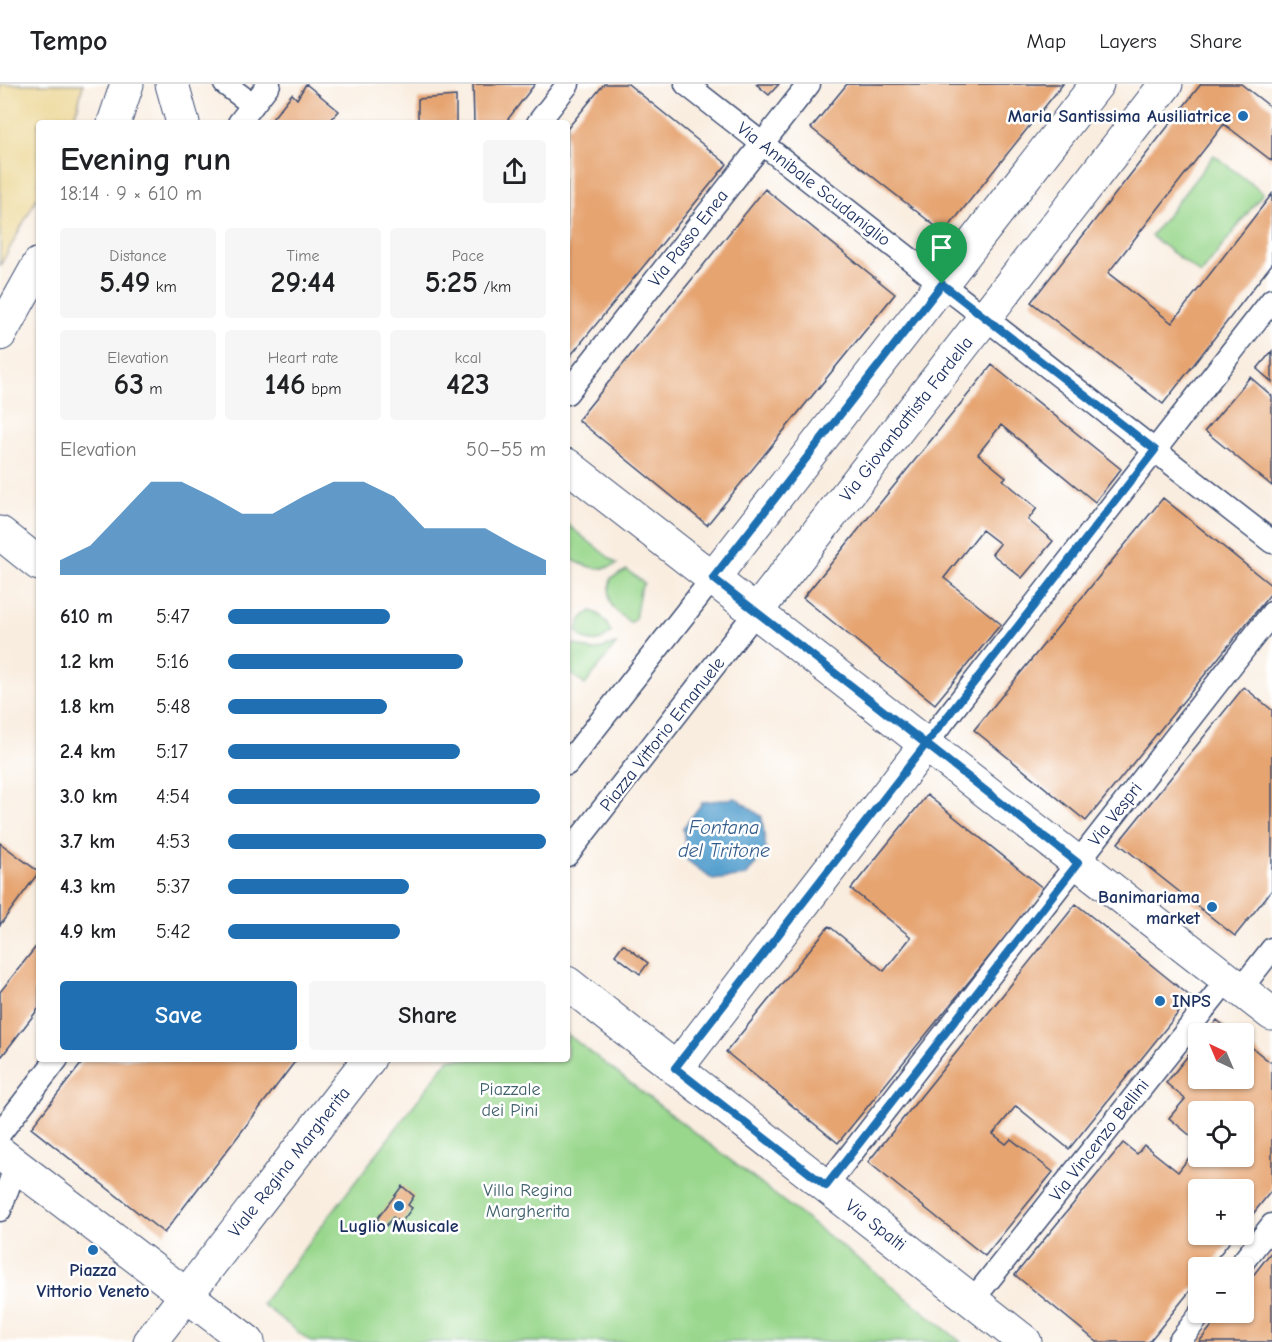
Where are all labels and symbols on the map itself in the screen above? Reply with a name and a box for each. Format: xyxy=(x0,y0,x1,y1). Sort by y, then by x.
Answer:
place label: Maria Santissima Ausiliatrice xyxy=(1008,106,1231,127)
marker: Maria Santissima Ausiliatrice xyxy=(1236,109,1250,123)
street label: Via Annibale Scudaniglio xyxy=(733,118,895,251)
street label: Via Passo Enea xyxy=(644,186,733,291)
pin xyxy=(916,222,967,284)
street label: Via Giovanbattista Fardella xyxy=(835,333,977,506)
street label: Piazza Vittorio Emanuele xyxy=(596,653,729,816)
street label: Via Vespri xyxy=(1084,778,1147,850)
water label: Fontana del Tritone xyxy=(678,816,770,862)
place label: Banimariama market xyxy=(1098,887,1201,929)
marker: Banimariama market xyxy=(1205,900,1219,914)
place label: INPS xyxy=(1172,991,1211,1012)
marker: INPS xyxy=(1153,994,1167,1008)
north arrow xyxy=(1188,1023,1254,1089)
street label: Via Vincenzo Bellini xyxy=(1045,1075,1154,1206)
park label: Piazzale dei Pini xyxy=(480,1079,540,1121)
street label: Viale Regina Margherita xyxy=(224,1083,355,1242)
park label: Villa Regina Margherita xyxy=(483,1180,573,1222)
street label: Via Spalti xyxy=(841,1195,910,1256)
marker: Luglio Musicale xyxy=(392,1199,406,1213)
place label: Luglio Musicale xyxy=(339,1216,459,1237)
marker: Piazza Vittorio Veneto xyxy=(86,1243,100,1257)
place label: Piazza Vittorio Veneto xyxy=(37,1260,149,1302)

